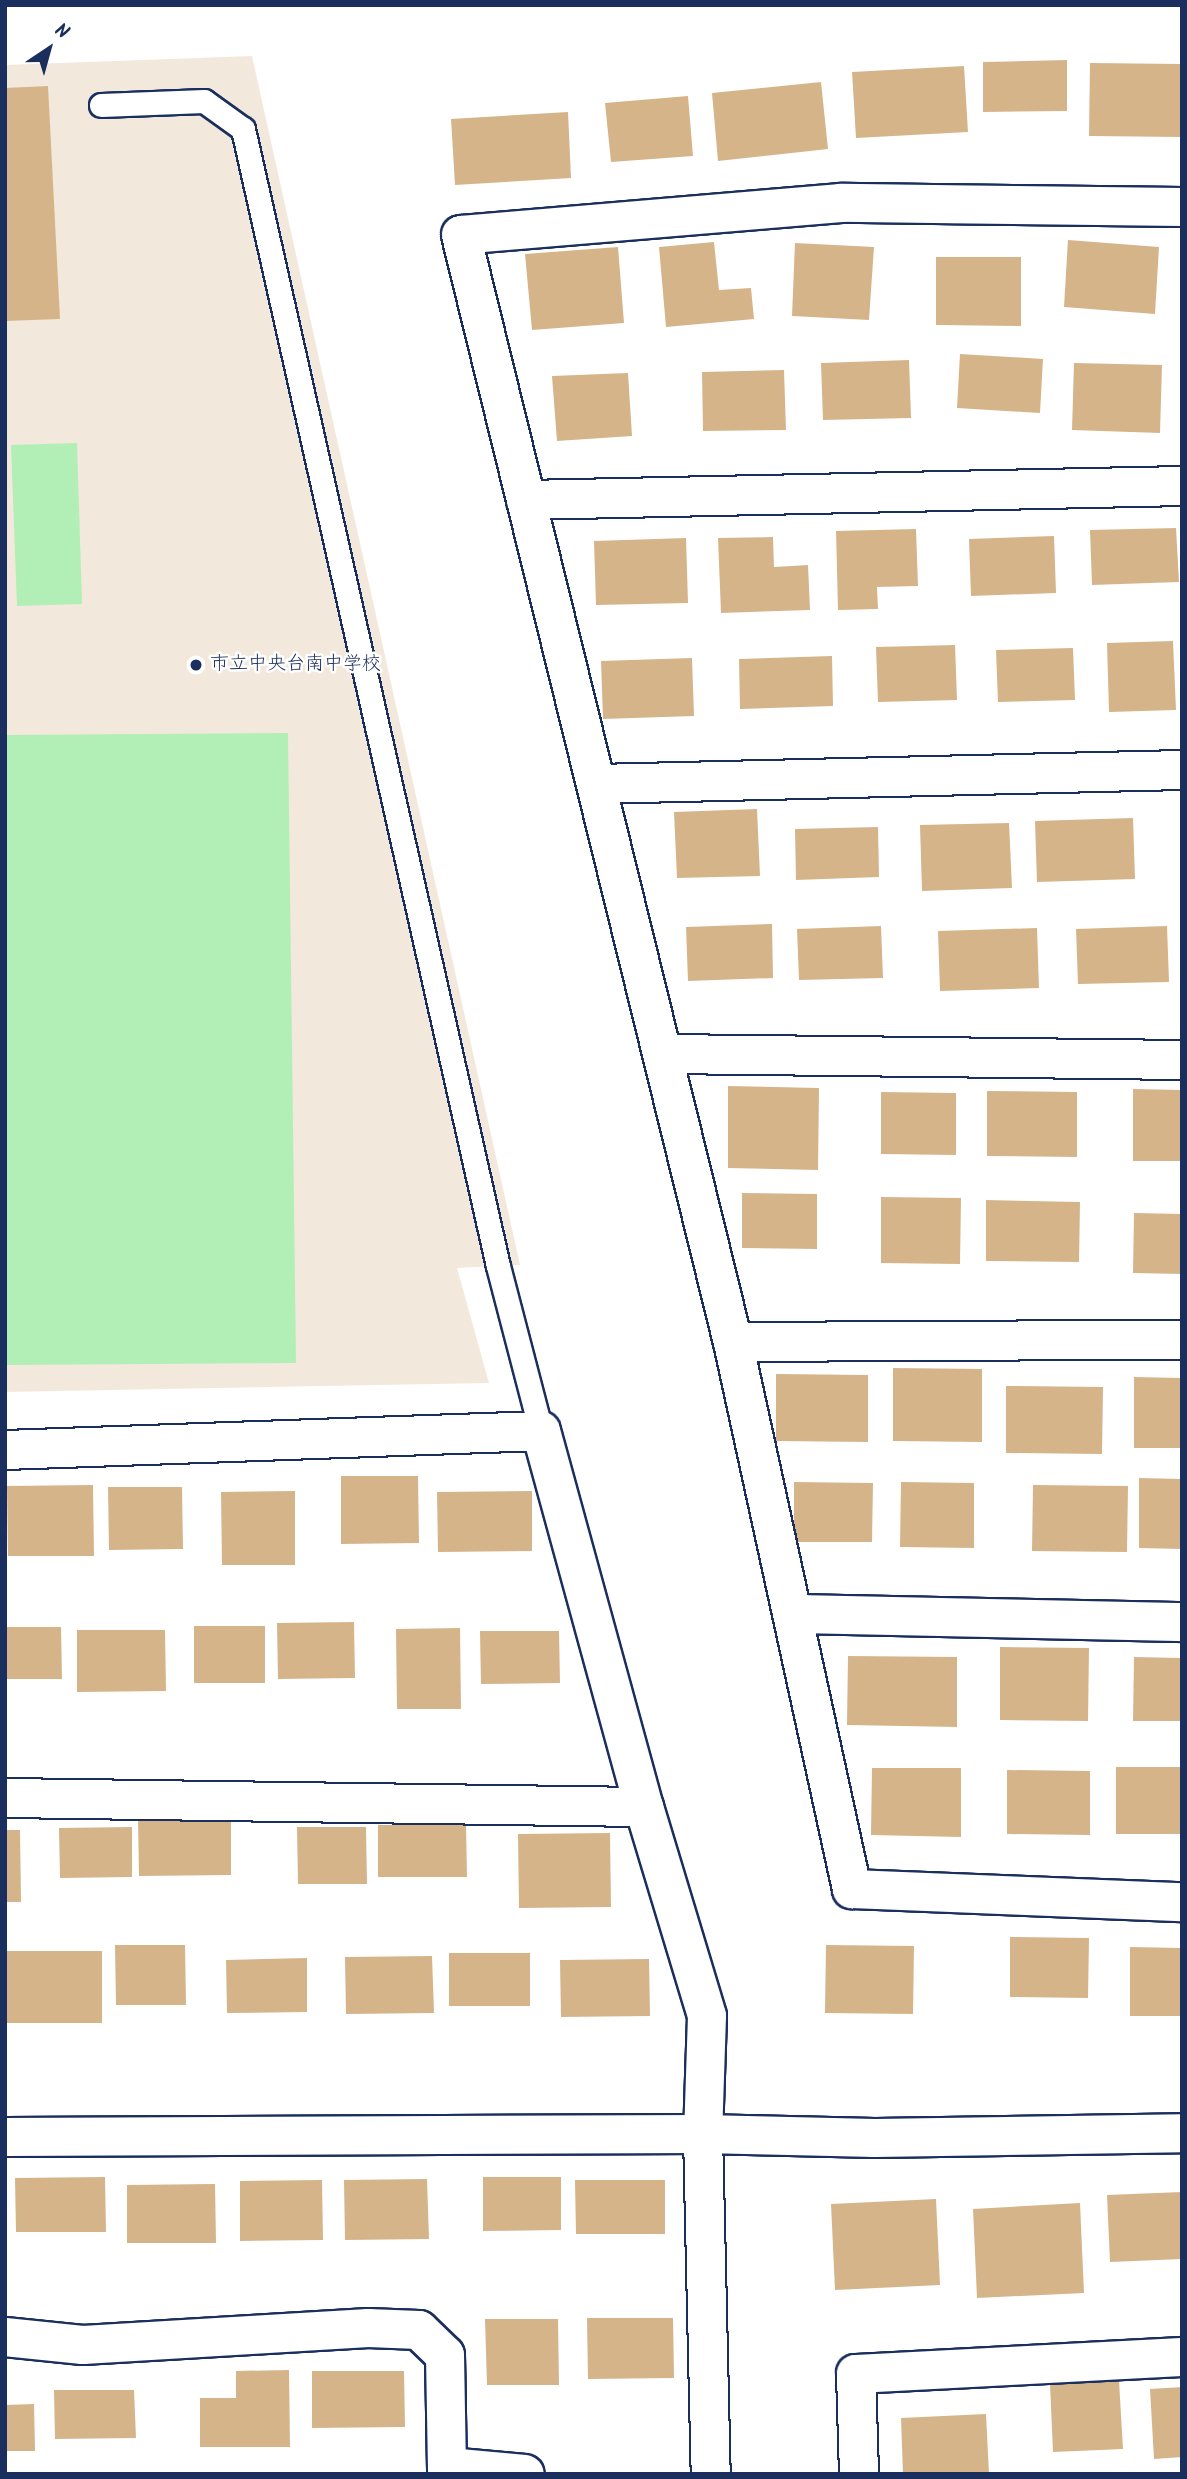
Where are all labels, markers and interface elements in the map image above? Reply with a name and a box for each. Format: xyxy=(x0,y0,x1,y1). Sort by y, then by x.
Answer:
north arrow xyxy=(14,14,84,84)
text: N xyxy=(48,16,75,48)
place label: 市立中央台南中学校 xyxy=(210,654,381,676)
marker: 市立中央台南中学校 xyxy=(188,657,204,673)

